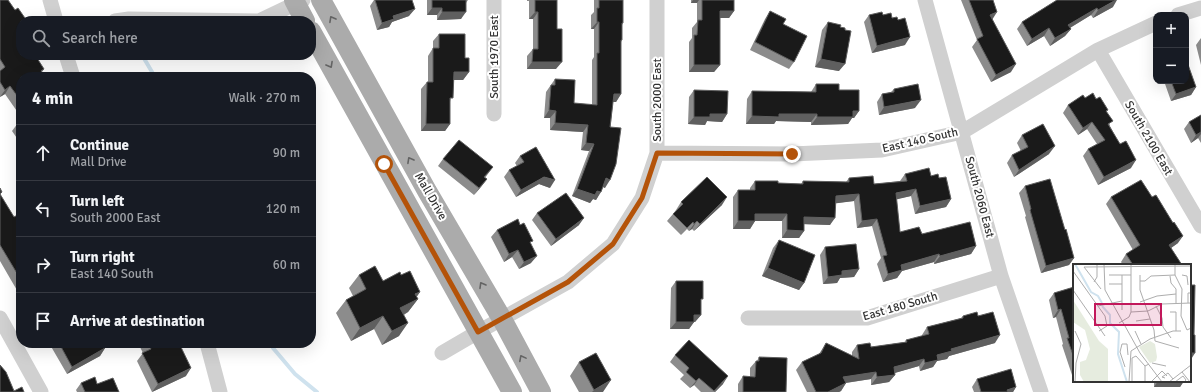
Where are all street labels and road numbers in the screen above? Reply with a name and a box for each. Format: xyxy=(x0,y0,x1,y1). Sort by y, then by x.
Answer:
street label: South 1970 East xyxy=(487,15,502,99)
street label: South 2000 East xyxy=(650,58,665,142)
street label: South 2100 East xyxy=(1121,98,1176,178)
street label: East 140 South xyxy=(881,124,959,156)
street label: South 2060 East xyxy=(961,155,998,239)
street label: Mall Drive xyxy=(411,170,450,223)
street label: East 180 South xyxy=(861,289,939,324)

